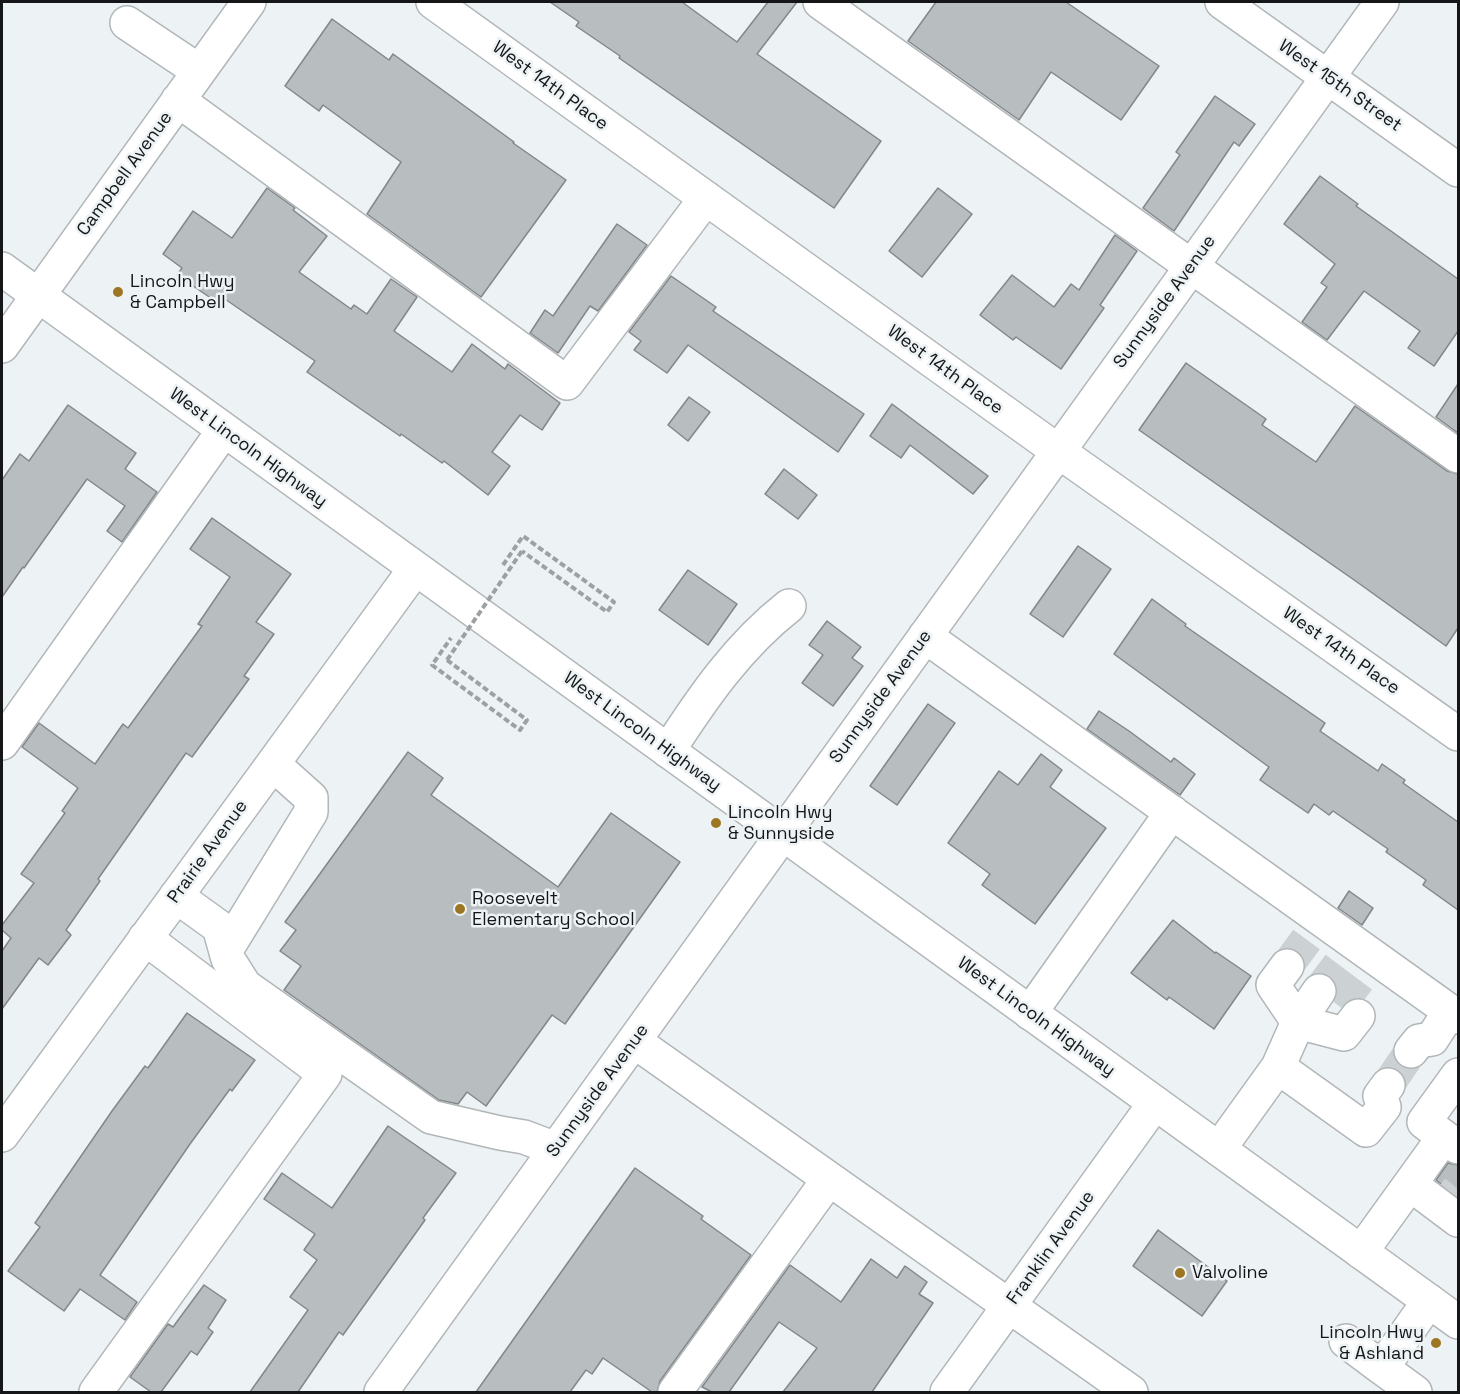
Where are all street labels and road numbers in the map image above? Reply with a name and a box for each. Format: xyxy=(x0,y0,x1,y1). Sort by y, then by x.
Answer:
street label: West 15th Street xyxy=(1274,35,1406,137)
street label: West 14th Place xyxy=(488,37,612,135)
street label: Campbell Avenue xyxy=(73,108,177,240)
street label: Sunnyside Avenue xyxy=(1109,231,1221,373)
street label: West 14th Place xyxy=(883,321,1007,419)
street label: West Lincoln Highway xyxy=(165,384,331,512)
street label: West 14th Place xyxy=(1278,603,1404,699)
street label: Sunnyside Avenue xyxy=(825,626,937,768)
street label: West Lincoln Highway xyxy=(559,668,725,796)
street label: Prairie Avenue xyxy=(163,796,253,908)
street label: West Lincoln Highway xyxy=(953,953,1119,1081)
street label: Sunnyside Avenue xyxy=(542,1020,654,1162)
street label: Franklin Avenue xyxy=(1002,1187,1100,1309)

